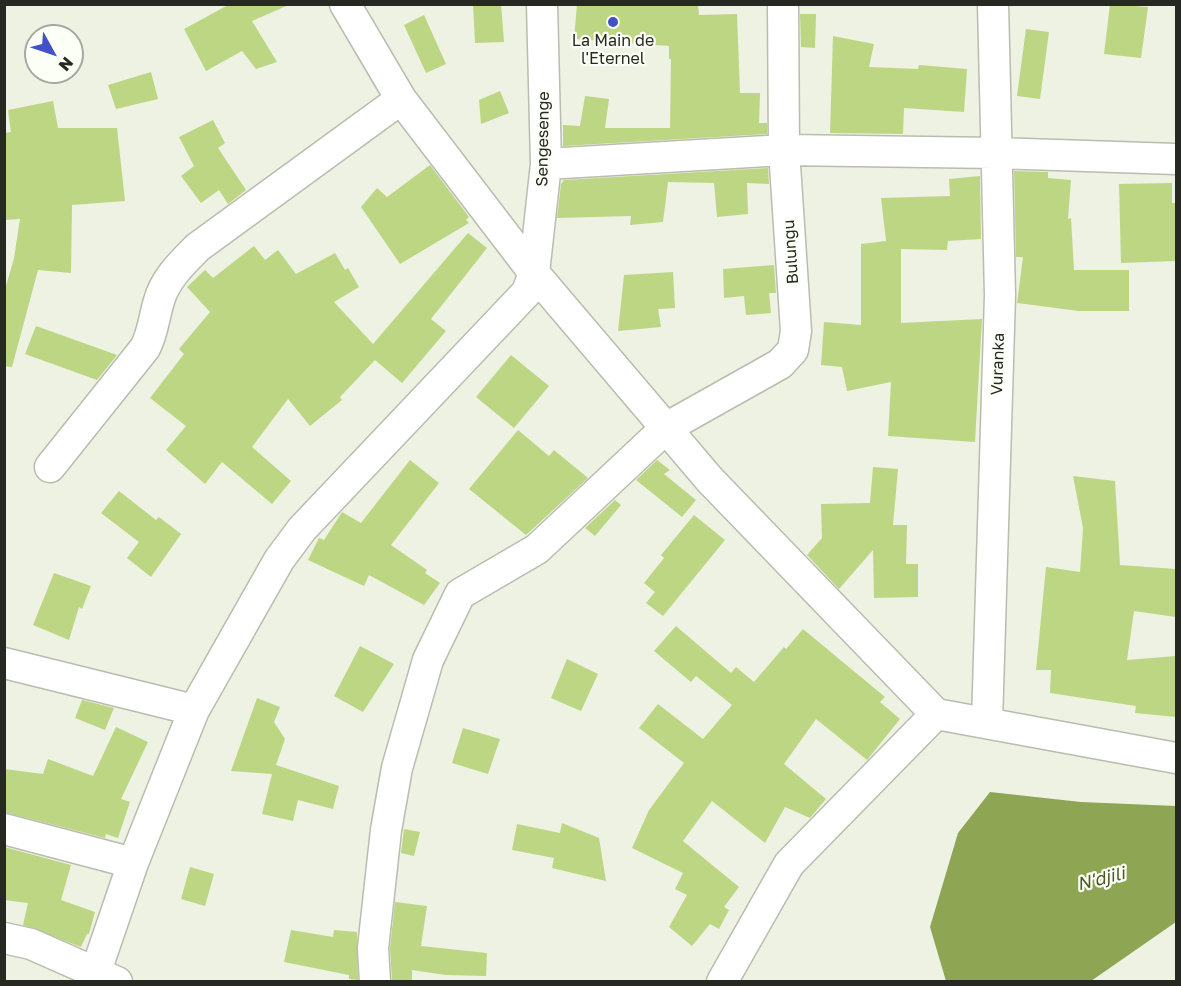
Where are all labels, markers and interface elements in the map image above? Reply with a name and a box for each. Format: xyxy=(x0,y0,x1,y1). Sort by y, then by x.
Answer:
marker: La Main de l'Eternel xyxy=(606,15,620,29)
north arrow xyxy=(24,24,84,84)
place label: La Main de l'Eternel xyxy=(572,31,654,69)
text: N xyxy=(55,53,78,75)
street label: Sengesenge xyxy=(533,91,553,187)
street label: Bulungu xyxy=(779,219,803,285)
street label: Vuranka xyxy=(987,332,1009,396)
water label: N'djili xyxy=(1075,863,1127,895)

